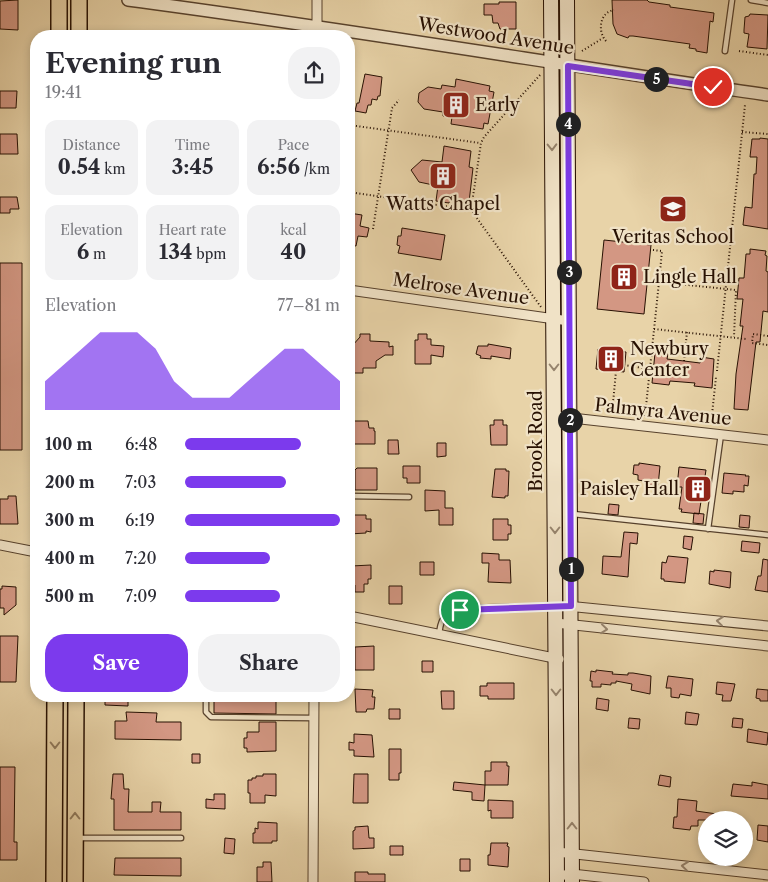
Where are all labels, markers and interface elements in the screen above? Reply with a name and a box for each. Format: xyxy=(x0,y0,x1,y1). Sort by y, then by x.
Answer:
street label: Westwood Avenue xyxy=(415,13,576,59)
text: Evening run xyxy=(45,46,221,80)
button: share xyxy=(288,47,340,99)
pin: 5 xyxy=(644,66,668,92)
pin xyxy=(692,66,734,108)
text: 5 xyxy=(653,70,660,88)
icon: check xyxy=(699,73,727,101)
text: 19:41 xyxy=(45,82,82,102)
building icon: Early xyxy=(441,90,471,120)
place label: Early xyxy=(475,94,521,116)
pin: 4 xyxy=(556,112,580,136)
text: 4 xyxy=(564,115,573,133)
text: Distance xyxy=(63,136,120,154)
text: Time xyxy=(175,136,210,154)
text: Pace xyxy=(278,136,309,154)
one-way arrow xyxy=(547,143,558,151)
text: 0.54 xyxy=(58,154,101,179)
text: 3:45 xyxy=(171,154,214,179)
text: 6:56 xyxy=(257,154,300,179)
text: km xyxy=(101,160,125,178)
text: /km xyxy=(300,160,330,178)
building icon: Watts Chapel xyxy=(428,161,458,191)
place label: Watts Chapel xyxy=(385,193,500,215)
school or university icon: Veritas School xyxy=(658,194,688,224)
text: Elevation xyxy=(60,221,123,239)
text: Heart rate xyxy=(159,221,226,239)
text: kcal xyxy=(280,221,307,239)
place label: Veritas School xyxy=(611,226,734,248)
text: 6 xyxy=(77,239,89,264)
text: 134 xyxy=(159,239,192,264)
text: 40 xyxy=(281,239,306,264)
text: m xyxy=(89,245,106,263)
text: bpm xyxy=(192,245,226,263)
pin: 3 xyxy=(556,260,582,284)
building icon: Lingle Hall xyxy=(609,262,639,292)
text: 3 xyxy=(566,263,573,281)
place label: Lingle Hall xyxy=(643,266,737,288)
street label: Melrose Avenue xyxy=(391,269,531,309)
text: Elevation xyxy=(45,295,116,315)
text: 77–81 m xyxy=(277,295,340,315)
place label: Newbury Center xyxy=(630,338,710,381)
building icon: Newbury Center xyxy=(596,344,626,374)
one-way arrow xyxy=(549,364,559,372)
street label: Brook Road xyxy=(525,390,547,492)
street label: Palmyra Avenue xyxy=(593,394,733,430)
pin: 2 xyxy=(558,408,582,432)
text: 2 xyxy=(566,411,575,429)
text: 100 m xyxy=(45,434,92,454)
text: 6:48 xyxy=(125,434,158,454)
text: 200 m xyxy=(45,472,95,492)
text: 7:03 xyxy=(125,472,156,492)
building icon: Paisley Hall xyxy=(683,474,713,504)
place label: Paisley Hall xyxy=(580,478,679,500)
text: 300 m xyxy=(45,510,94,530)
text: 6:19 xyxy=(125,510,155,530)
one-way arrow xyxy=(550,526,560,534)
text: 400 m xyxy=(45,548,95,568)
text: 7:20 xyxy=(125,548,157,568)
pin: 1 xyxy=(558,556,584,582)
text: 1 xyxy=(568,560,575,578)
text: 500 m xyxy=(45,586,94,606)
text: 7:09 xyxy=(125,586,157,606)
pin xyxy=(439,589,481,631)
icon: arrive xyxy=(446,596,474,624)
one-way arrow xyxy=(715,616,723,627)
one-way arrow xyxy=(600,623,608,634)
button: Save xyxy=(45,634,188,692)
button: Share xyxy=(198,634,340,692)
one-way arrow xyxy=(551,689,561,697)
one-way arrow xyxy=(50,742,60,749)
map controls xyxy=(698,811,753,866)
button: layers xyxy=(698,811,753,866)
one-way arrow xyxy=(70,812,80,820)
one-way arrow xyxy=(567,821,577,829)
one-way arrow xyxy=(680,861,688,872)

